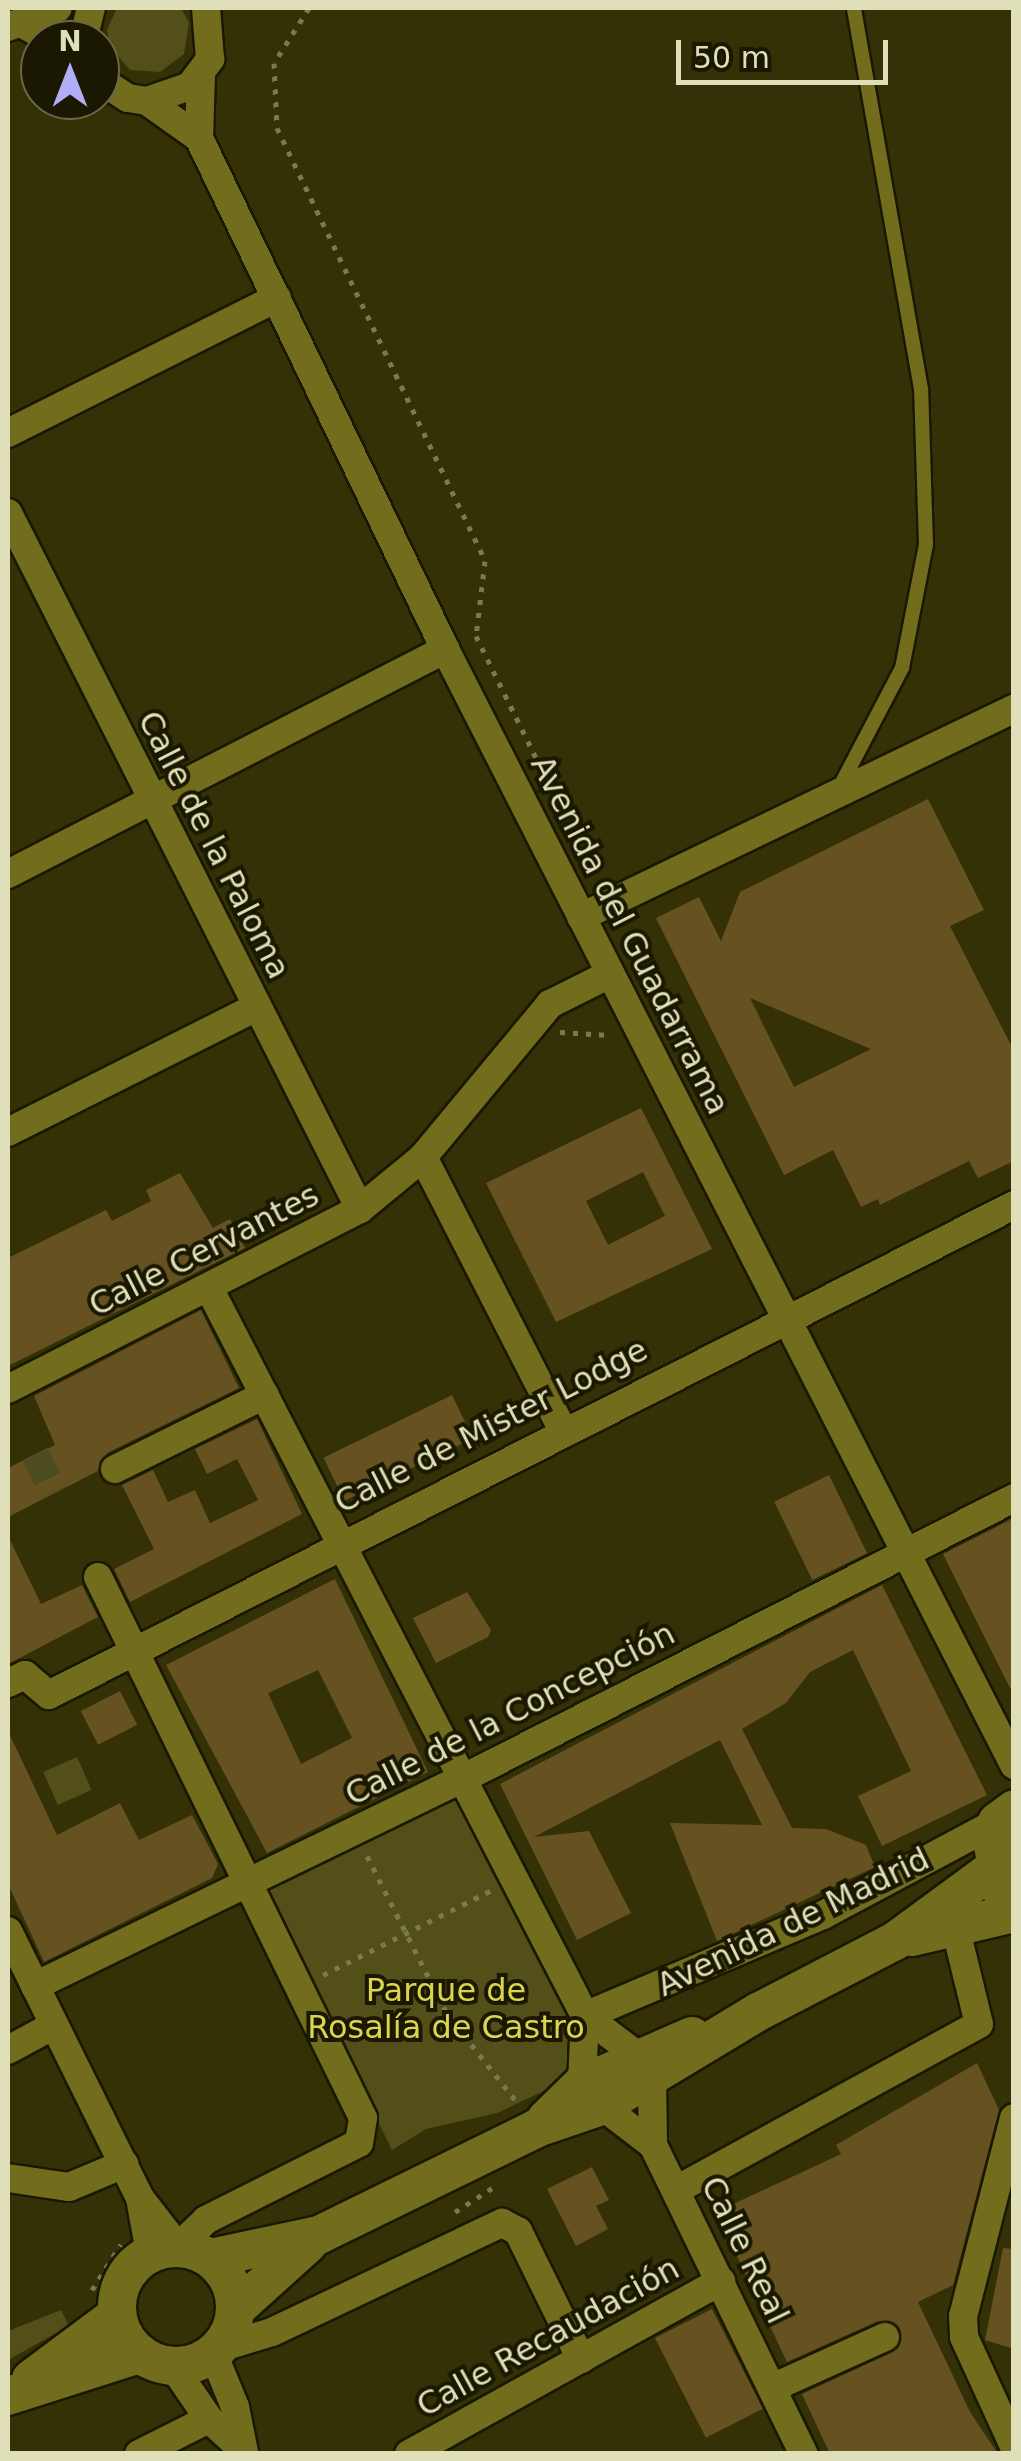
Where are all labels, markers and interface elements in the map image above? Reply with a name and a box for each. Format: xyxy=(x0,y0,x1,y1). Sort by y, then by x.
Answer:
north arrow xyxy=(20,20,120,120)
scale bar xyxy=(681,20,894,82)
text: N xyxy=(58,25,82,58)
text: 50 m xyxy=(693,40,770,75)
street label: Calle de la Paloma xyxy=(130,705,298,985)
street label: Avenida del Guadarrama xyxy=(523,749,737,1121)
street label: Calle Cervantes xyxy=(83,1176,325,1324)
street label: Calle de Mister Lodge xyxy=(328,1330,654,1522)
street label: Calle de la Concepción xyxy=(339,1614,681,1814)
street label: Avenida de Madrid xyxy=(651,1839,935,2005)
park label: Parque de Rosalía de Castro xyxy=(307,1972,585,2047)
street label: Calle Real xyxy=(693,2170,797,2330)
street label: Calle Recaudación xyxy=(410,2249,686,2425)

